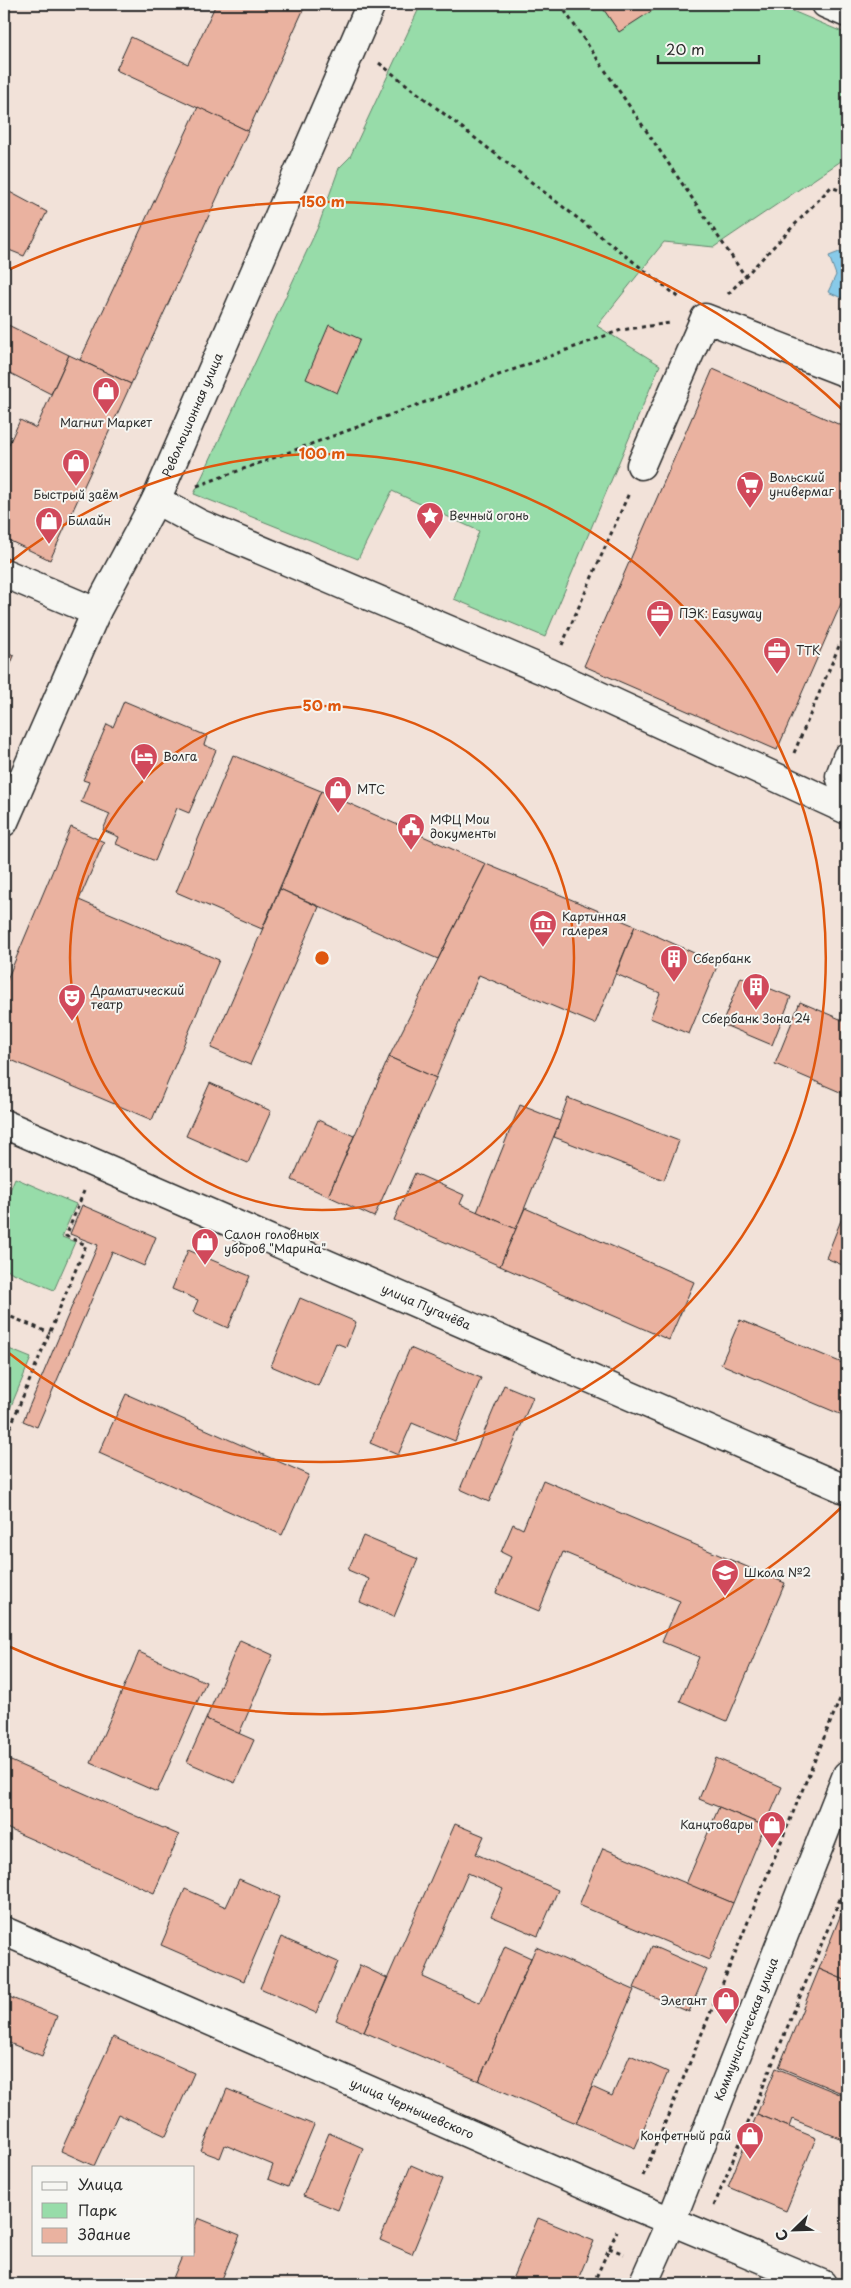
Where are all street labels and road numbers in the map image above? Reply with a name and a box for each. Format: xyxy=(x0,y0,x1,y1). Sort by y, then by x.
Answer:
street label: Революционная улица xyxy=(157,349,227,480)
street label: улица Пугачёва xyxy=(379,1279,474,1334)
street label: Коммунистическая улица xyxy=(709,1954,782,2103)
street label: улица Чернышевского xyxy=(348,2073,477,2143)

